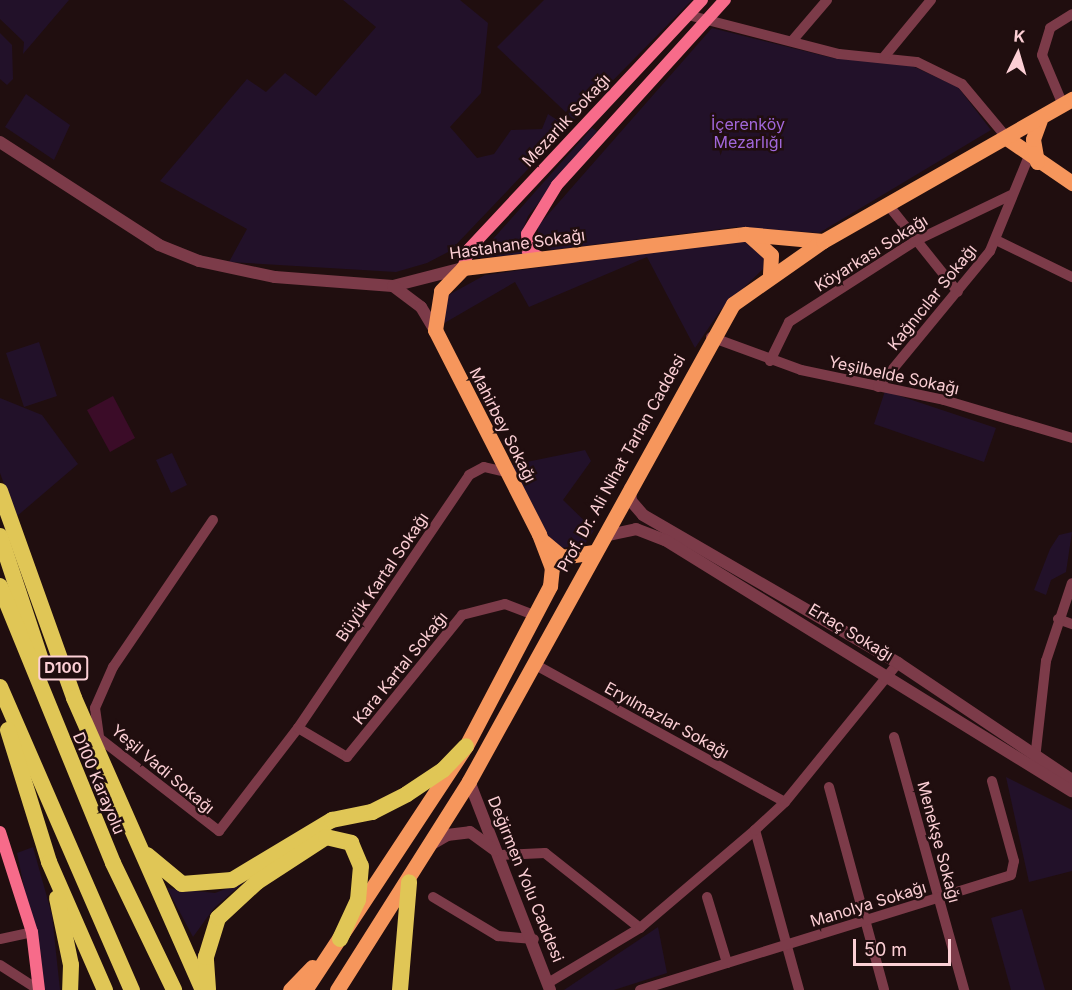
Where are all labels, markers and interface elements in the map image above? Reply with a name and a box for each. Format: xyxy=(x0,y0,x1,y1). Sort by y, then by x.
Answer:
north arrow xyxy=(988,24,1048,84)
text: K xyxy=(1013,26,1026,47)
street label: Mezarlık Sokağı xyxy=(518,70,614,170)
park label: İçerenköy Mezarlığı xyxy=(711,114,785,152)
street label: Köyarkası Sokağı xyxy=(811,211,931,295)
street label: Hastahane Sokağı xyxy=(448,225,586,263)
street label: Kağnıcılar Sokağı xyxy=(883,240,981,354)
street label: Prof. Dr. Ali Nihat Tarlan Caddesi xyxy=(553,351,689,575)
street label: Yeşilbelde Sokağı xyxy=(827,352,961,398)
street label: Mahirbey Sokağı xyxy=(466,364,540,486)
street label: Büyük Kartal Sokağı xyxy=(332,509,432,645)
street label: Ertaç Sokağı xyxy=(805,599,897,665)
street label: Kara Kartal Sokağı xyxy=(349,608,451,728)
road number: D100 xyxy=(38,656,88,680)
street label: Eryılmazlar Sokağı xyxy=(601,678,733,762)
street label: Yeşil Vadi Sokağı xyxy=(108,720,218,818)
street label: D100 Karayolu xyxy=(69,729,129,837)
street label: Menekşe Sokağı xyxy=(914,779,964,905)
street label: Değirmen Yolu Caddesi xyxy=(484,793,568,965)
street label: Manolya Sokağı xyxy=(808,877,928,931)
scale bar xyxy=(856,927,954,965)
text: 50 m xyxy=(864,939,907,960)

